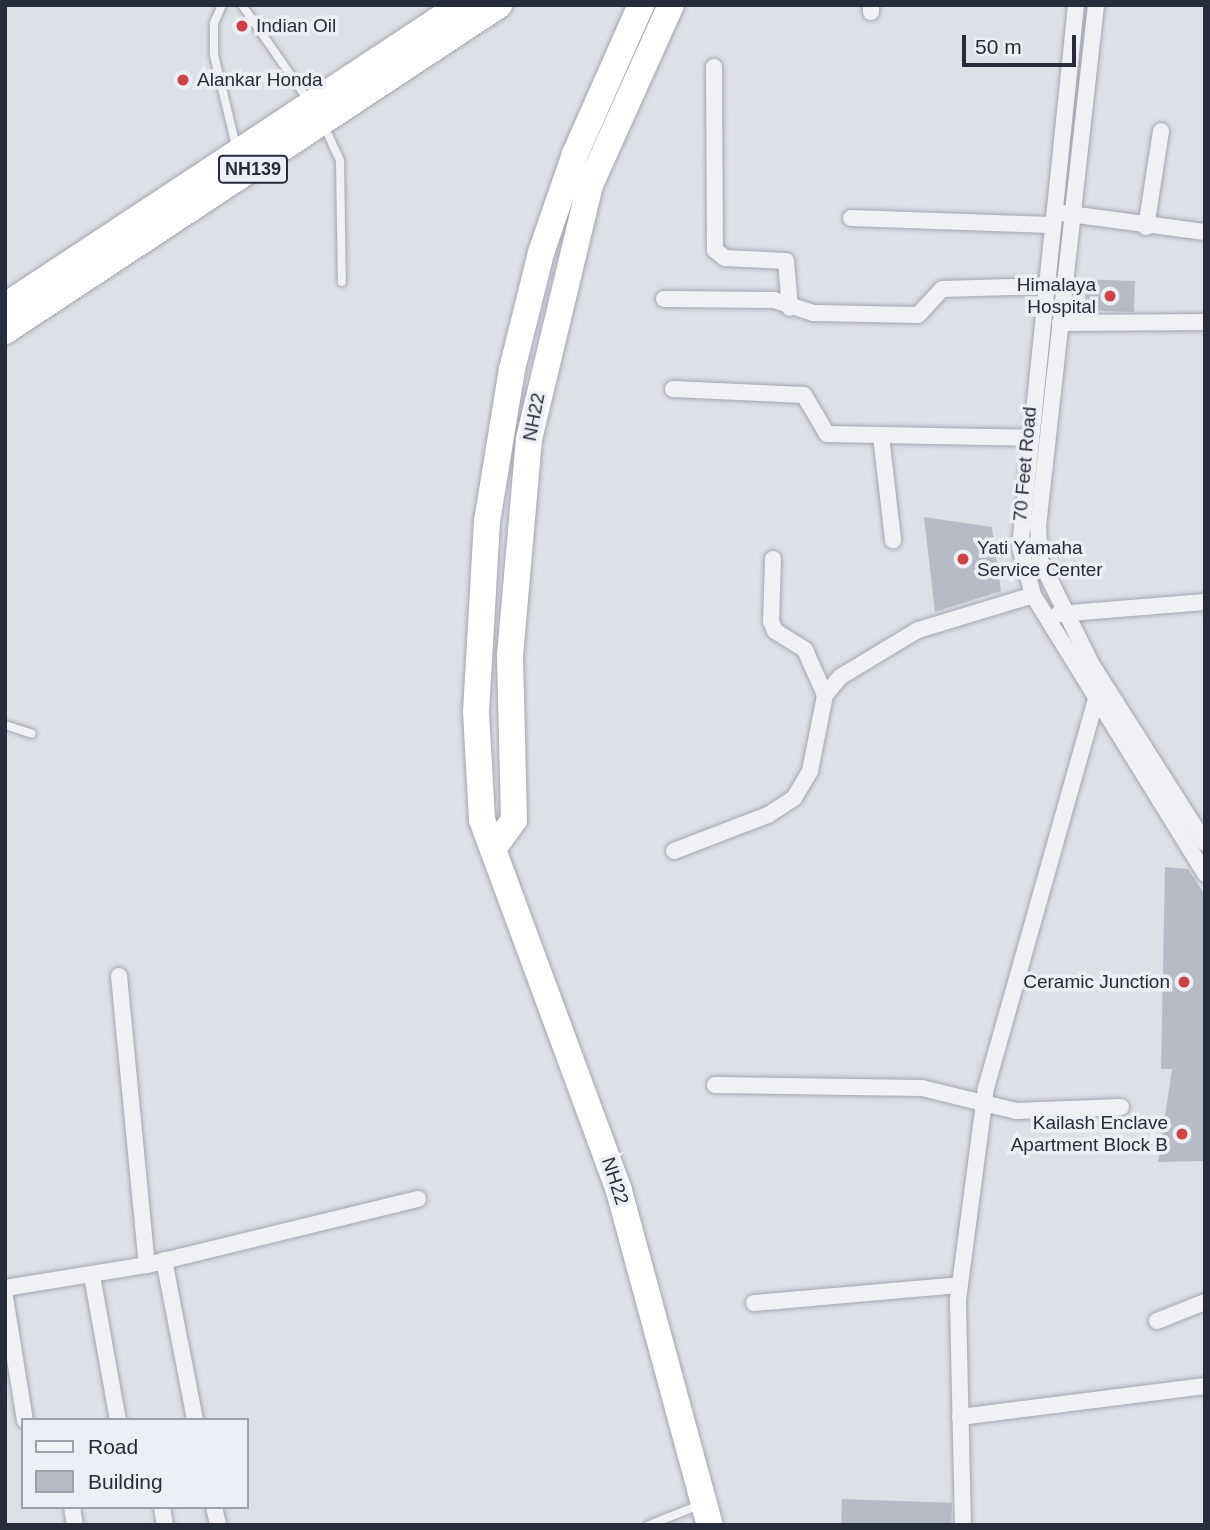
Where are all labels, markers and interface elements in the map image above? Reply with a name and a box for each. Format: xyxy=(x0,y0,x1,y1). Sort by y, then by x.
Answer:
place label: Indian Oil xyxy=(256,15,336,37)
marker: Indian Oil xyxy=(234,18,250,34)
scale bar xyxy=(965,21,1079,65)
text: 50 m xyxy=(975,35,1022,58)
place label: Alankar Honda xyxy=(197,69,323,91)
marker: Alankar Honda xyxy=(175,72,191,88)
road number: NH139 xyxy=(216,154,290,184)
place label: Himalaya Hospital xyxy=(1017,274,1096,318)
marker: Himalaya Hospital xyxy=(1102,288,1118,304)
street label: NH22 xyxy=(518,391,550,443)
street label: 70 Feet Road xyxy=(1009,406,1041,522)
place label: Yati Yamaha Service Center xyxy=(977,537,1103,581)
marker: Yati Yamaha Service Center xyxy=(955,551,971,567)
place label: Ceramic Junction xyxy=(1023,971,1170,993)
marker: Ceramic Junction xyxy=(1176,974,1192,990)
place label: Kailash Enclave Apartment Block B xyxy=(1011,1112,1168,1156)
marker: Kailash Enclave Apartment Block B xyxy=(1174,1126,1190,1142)
street label: NH22 xyxy=(597,1154,633,1208)
legend xyxy=(21,1418,248,1509)
text: Road xyxy=(88,1435,138,1458)
text: Building xyxy=(88,1470,163,1493)

